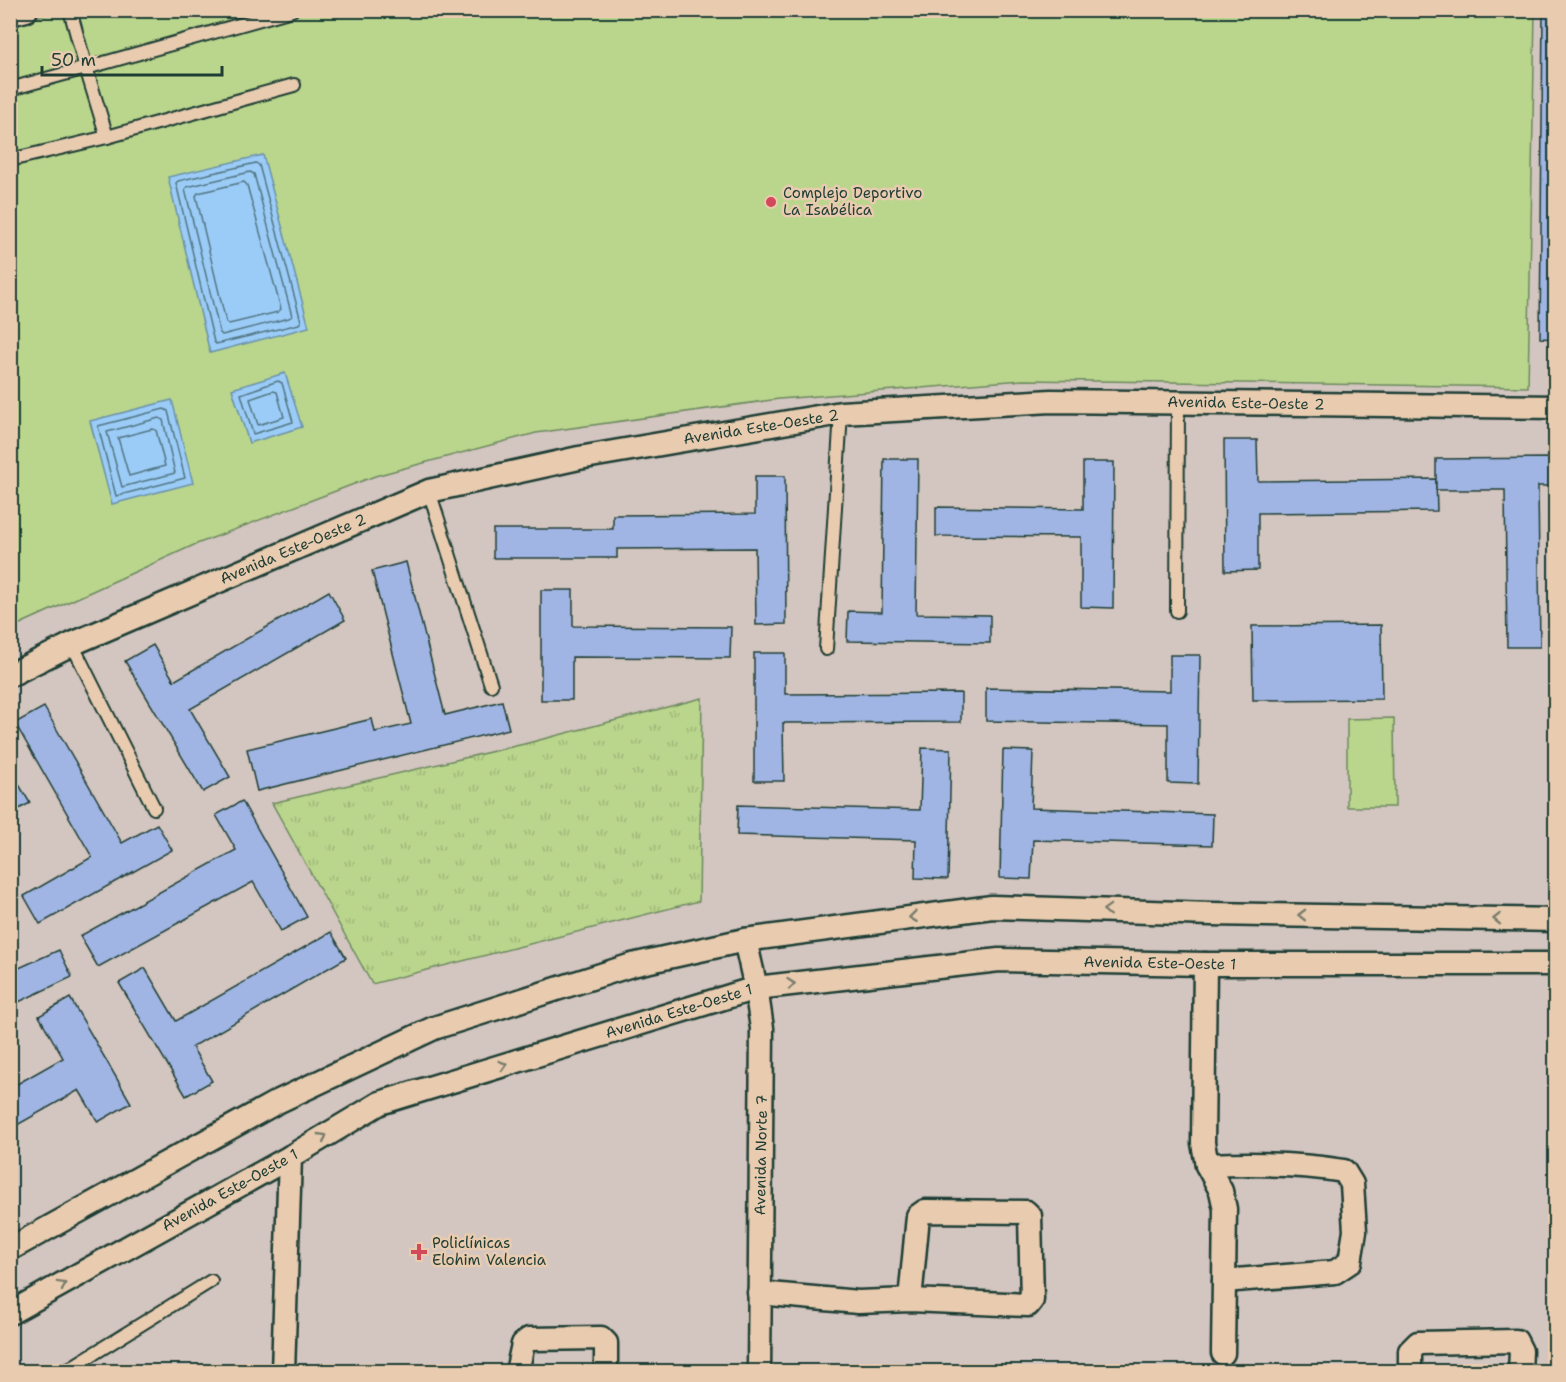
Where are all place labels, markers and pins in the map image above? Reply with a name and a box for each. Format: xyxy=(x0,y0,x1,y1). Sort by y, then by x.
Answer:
place label: Complejo Deportivo La Isabélica xyxy=(783,183,922,220)
marker: Complejo Deportivo La Isabélica xyxy=(764,195,778,209)
place label: Policlínicas Elohim Valencia xyxy=(432,1233,547,1270)
marker: Policlínicas Elohim Valencia xyxy=(410,1243,428,1261)

